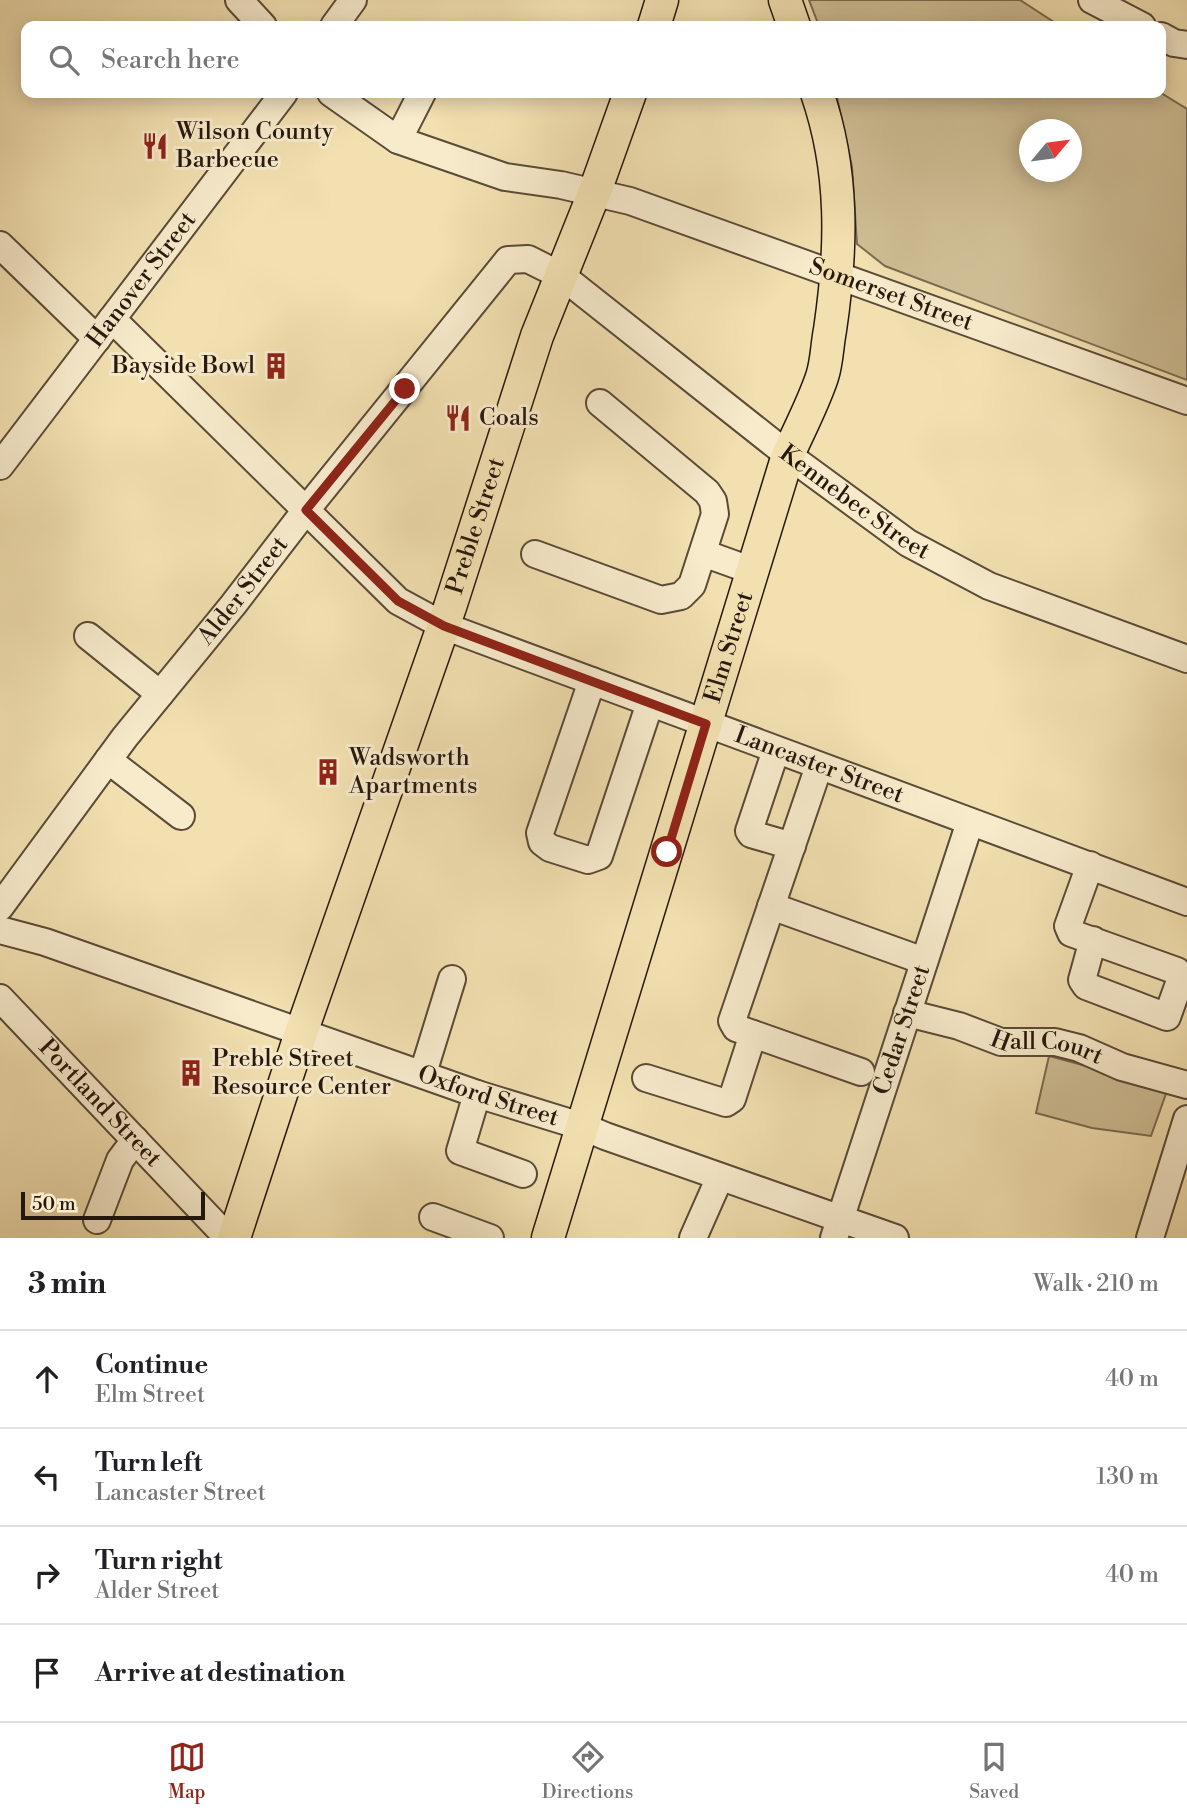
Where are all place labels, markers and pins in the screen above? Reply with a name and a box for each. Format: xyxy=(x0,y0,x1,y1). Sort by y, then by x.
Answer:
place label: Wilson County Barbecue xyxy=(175,117,334,175)
restaurant icon: Wilson County Barbecue xyxy=(140,131,170,161)
place label: Bayside Bowl xyxy=(111,351,255,381)
building icon: Bayside Bowl xyxy=(261,351,291,381)
restaurant icon: Coals xyxy=(443,403,473,433)
place label: Coals xyxy=(479,403,539,433)
place label: Wadsworth Apartments xyxy=(348,743,477,801)
building icon: Wadsworth Apartments xyxy=(313,757,343,787)
place label: Preble Street Resource Center xyxy=(212,1044,391,1102)
building icon: Preble Street Resource Center xyxy=(176,1058,206,1088)

